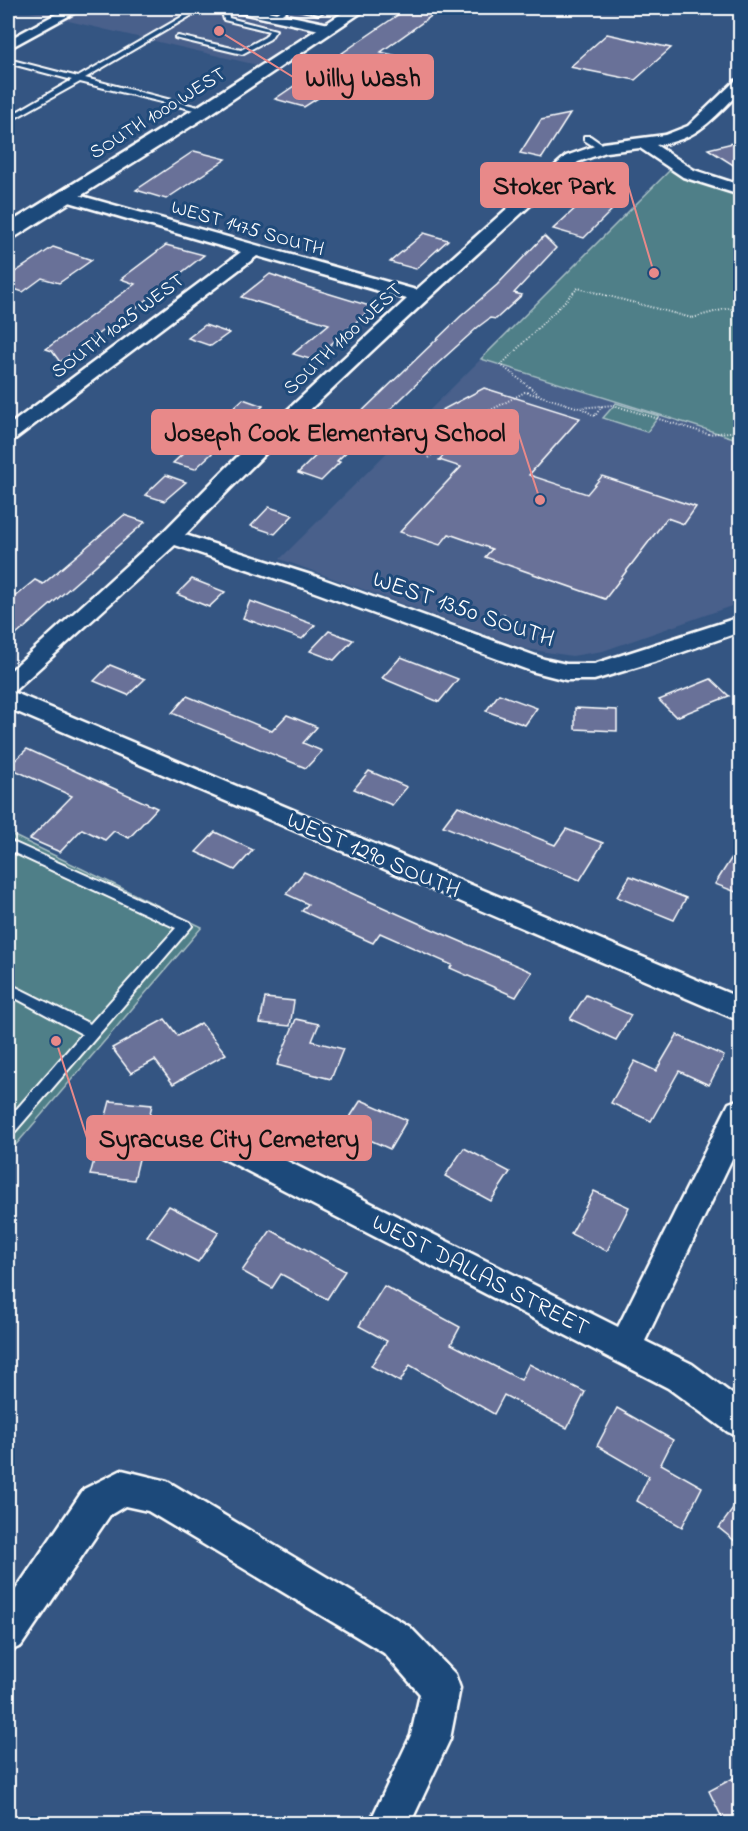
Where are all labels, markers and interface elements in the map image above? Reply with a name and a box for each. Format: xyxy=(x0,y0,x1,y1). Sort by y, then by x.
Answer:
callout: Willy Wash xyxy=(293,55,433,99)
street label: SOUTH 1000 WEST xyxy=(85,61,232,168)
text: Willy Wash xyxy=(305,61,421,99)
callout: Stoker Park xyxy=(481,163,628,207)
text: Stoker Park xyxy=(493,169,616,207)
street label: WEST 1475 SOUTH xyxy=(167,194,327,265)
street label: SOUTH 1025 WEST xyxy=(46,267,191,387)
street label: SOUTH 1100 WEST xyxy=(278,277,410,403)
callout: Joseph Cook Elementary School xyxy=(152,410,518,454)
text: Joseph Cook Elementary School xyxy=(164,416,506,454)
street label: WEST 1350 SOUTH xyxy=(368,563,559,658)
street label: WEST 1290 SOUTH xyxy=(281,804,465,909)
callout: Syracuse City Cemetery xyxy=(87,1116,371,1160)
text: Syracuse City Cemetery xyxy=(99,1122,359,1160)
street label: WEST DALLAS STREET xyxy=(365,1206,595,1346)

